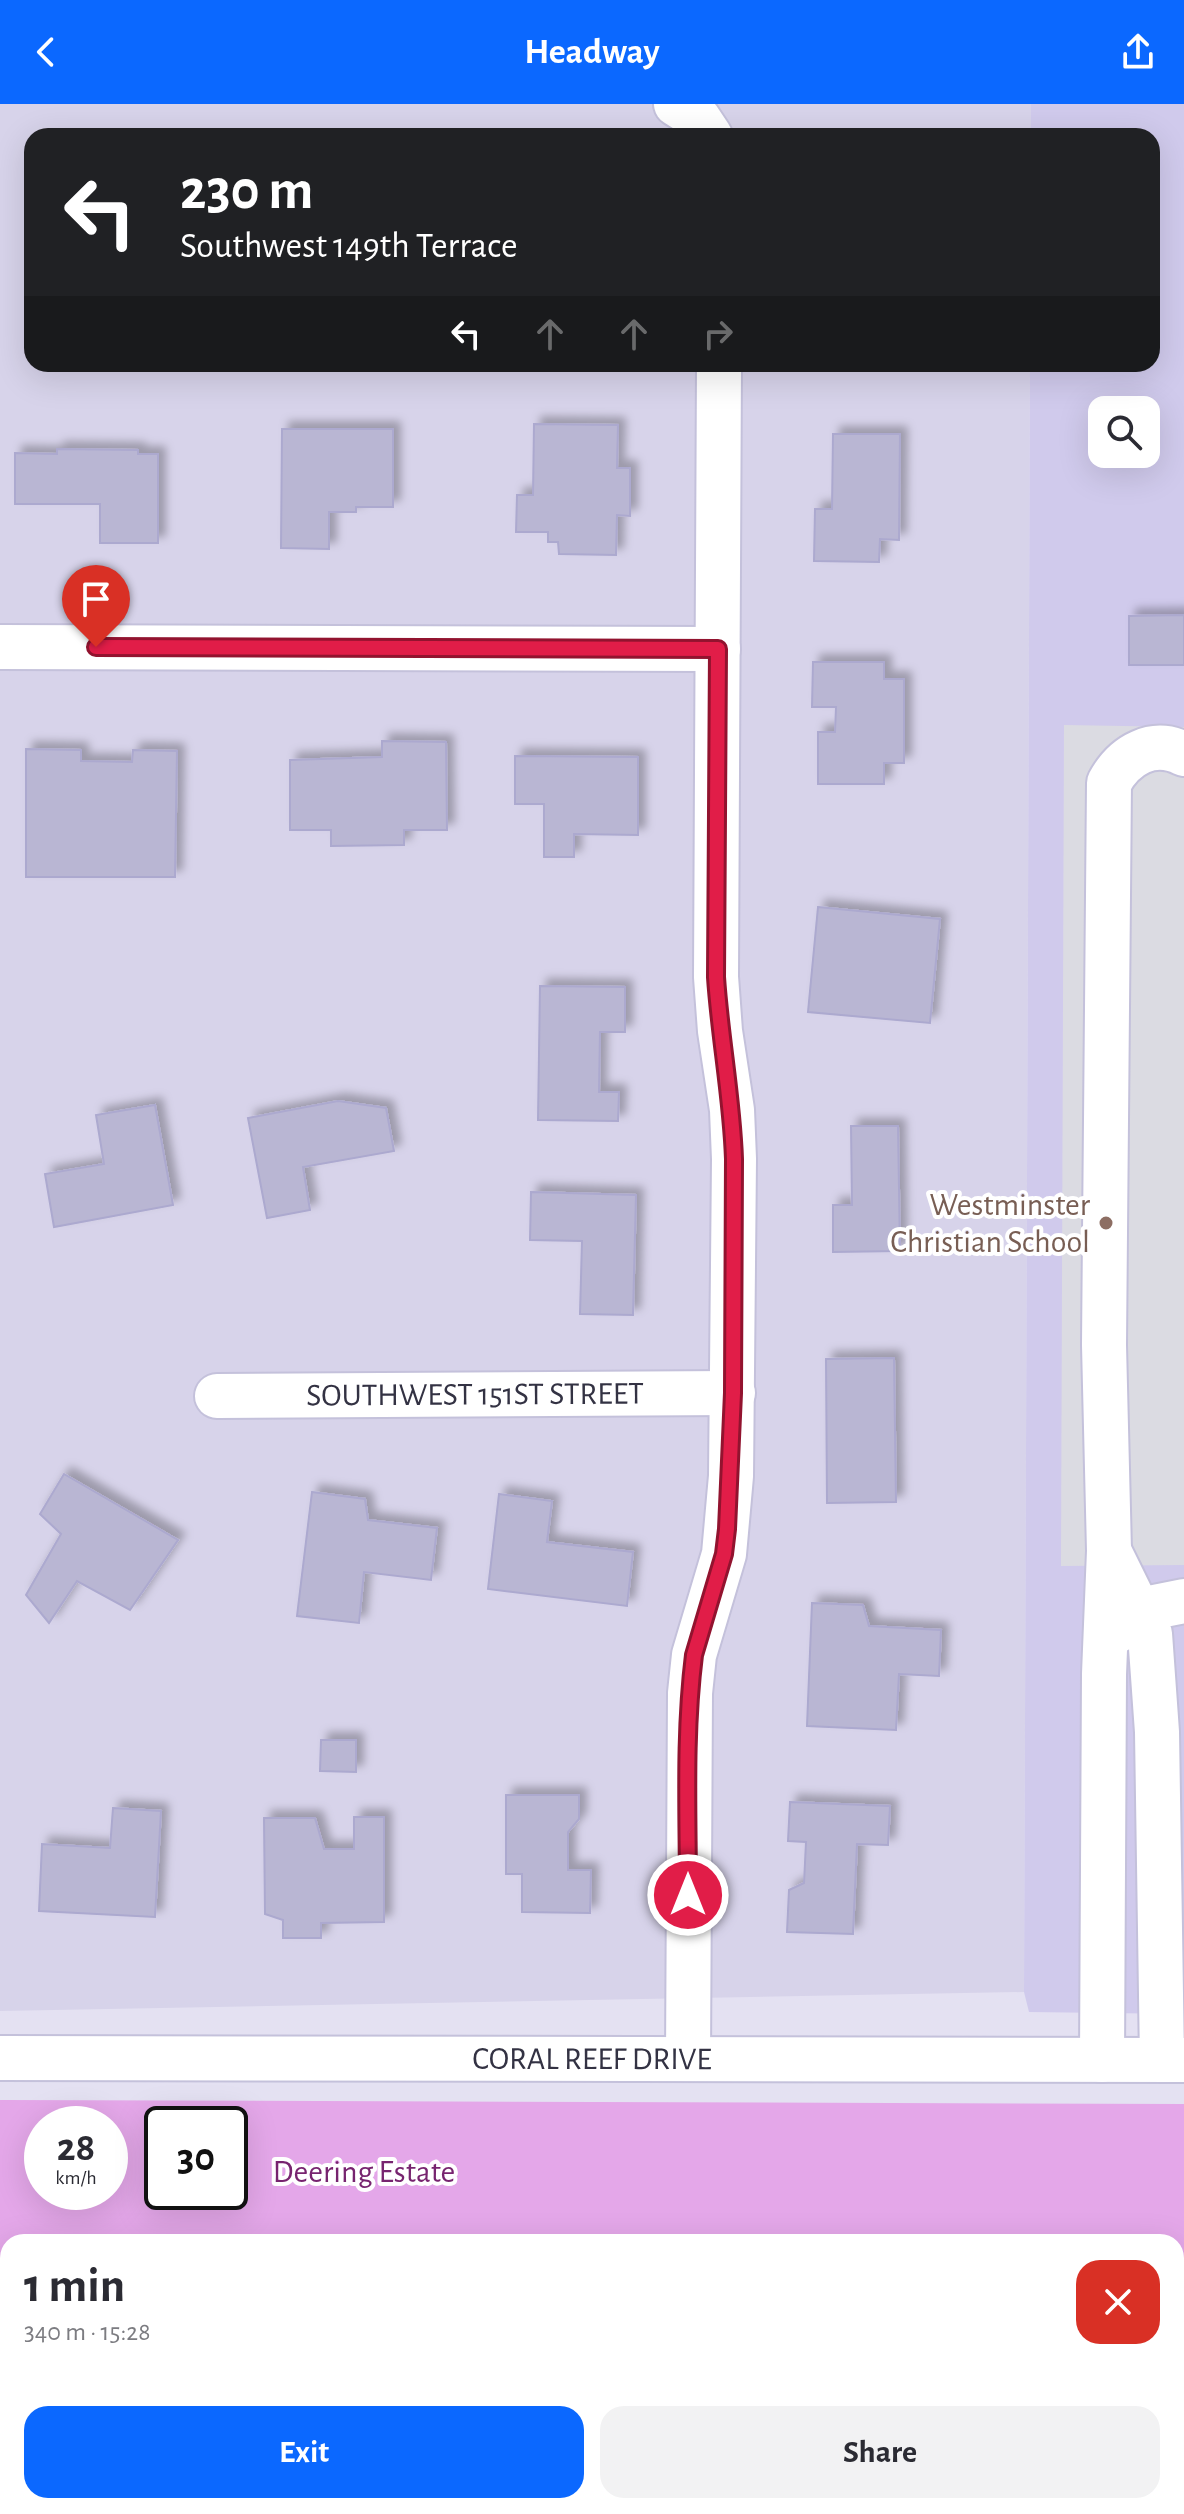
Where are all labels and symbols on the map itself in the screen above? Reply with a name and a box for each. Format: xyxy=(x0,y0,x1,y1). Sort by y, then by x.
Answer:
pin xyxy=(62,565,130,647)
place label: Westminster Christian School xyxy=(890,1189,1091,1258)
marker: Westminster Christian School xyxy=(1097,1214,1115,1232)
street label: SOUTHWEST 151ST STREET xyxy=(306,1378,644,1411)
position arrow xyxy=(646,1853,730,1937)
street label: CORAL REEF DRIVE xyxy=(472,2043,712,2075)
speed limit sign: 30 xyxy=(144,2106,248,2210)
park label: Deering Estate xyxy=(273,2156,455,2188)

